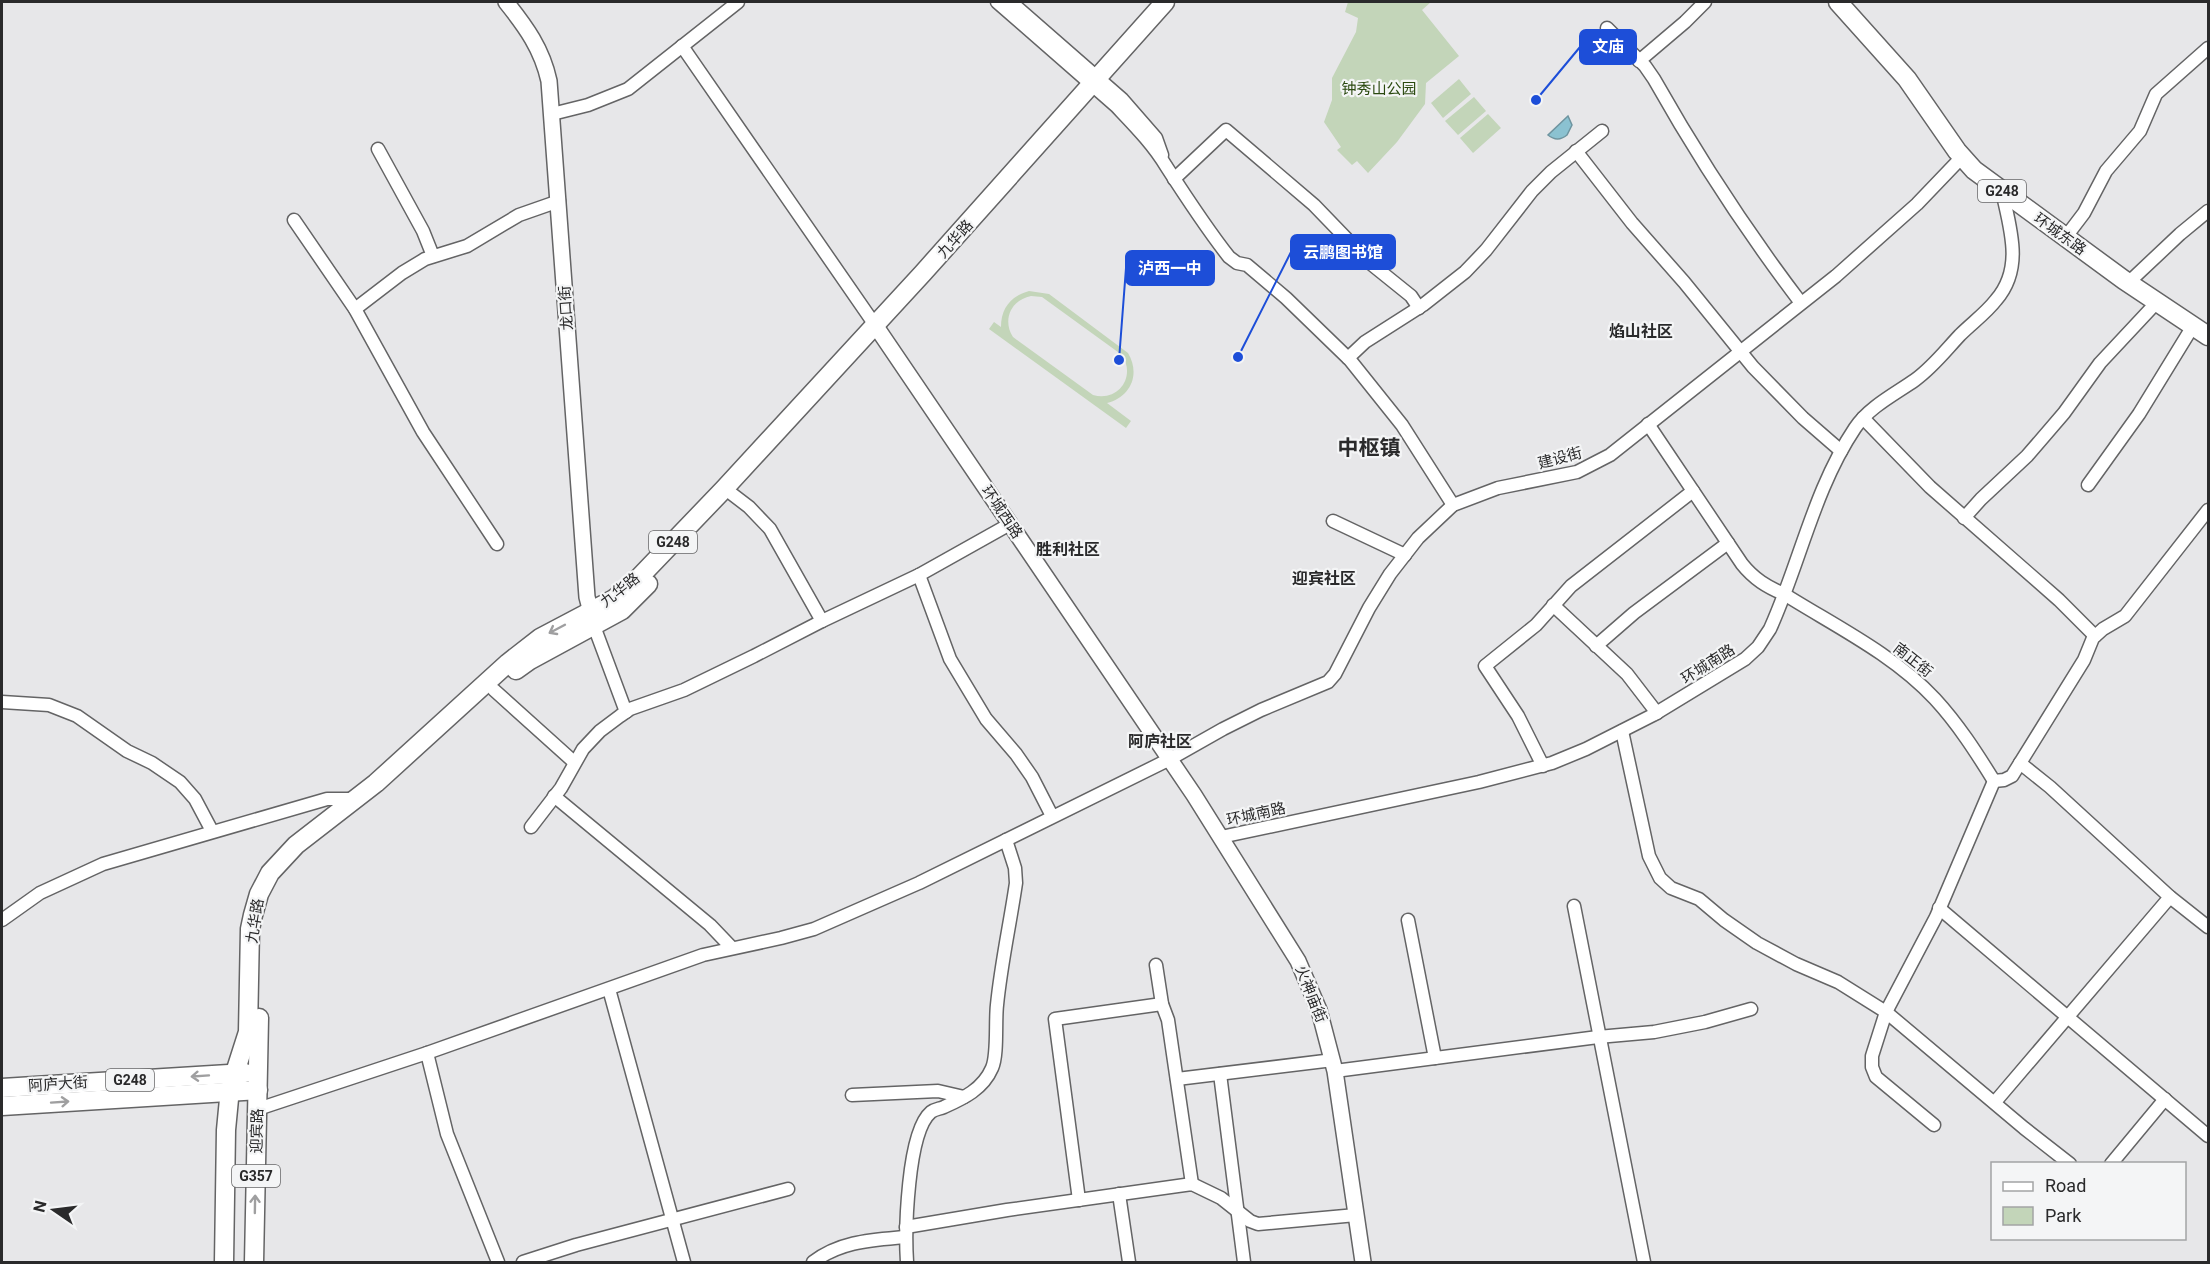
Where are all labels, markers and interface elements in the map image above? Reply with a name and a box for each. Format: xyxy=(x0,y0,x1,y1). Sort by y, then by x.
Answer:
callout: 文庙 xyxy=(1580,30,1636,64)
text: 文庙 xyxy=(1592,37,1624,56)
park label: 钟秀山公园 xyxy=(1341,80,1417,98)
road number: G248 xyxy=(1978,180,2026,202)
street label: 环城东路 xyxy=(2030,209,2090,259)
street label: 九华路 xyxy=(933,216,977,262)
callout: 云鹏图书馆 xyxy=(1291,235,1395,269)
text: 云鹏图书馆 xyxy=(1303,243,1383,262)
callout: 泸西一中 xyxy=(1126,251,1214,285)
text: 泸西一中 xyxy=(1138,259,1202,278)
street label: 龙口街 xyxy=(555,285,577,331)
district label: 焰山社区 xyxy=(1609,322,1673,341)
district label: 中枢镇 xyxy=(1338,436,1401,460)
street label: 建设街 xyxy=(1536,443,1584,473)
street label: 环城西路 xyxy=(978,482,1026,542)
road number: G248 xyxy=(649,531,697,553)
district label: 胜利社区 xyxy=(1036,540,1100,559)
street label: 九华路 xyxy=(597,569,643,611)
district label: 迎宾社区 xyxy=(1292,569,1356,588)
one-way arrow xyxy=(549,623,566,635)
street label: 南正街 xyxy=(1890,639,1936,681)
street label: 环城南路 xyxy=(1678,640,1738,688)
district label: 阿庐社区 xyxy=(1128,732,1192,751)
street label: 环城南路 xyxy=(1225,799,1287,829)
street label: 九华路 xyxy=(243,897,267,945)
street label: 火神庙街 xyxy=(1291,963,1331,1025)
road number: G248 xyxy=(106,1069,154,1091)
one-way arrow xyxy=(190,1070,210,1081)
street label: 阿庐大街 xyxy=(27,1073,89,1095)
one-way arrow xyxy=(49,1097,69,1108)
street label: 迎宾路 xyxy=(248,1108,266,1154)
legend xyxy=(1991,1162,2186,1240)
road number: G357 xyxy=(232,1165,280,1187)
text: Road xyxy=(2045,1175,2086,1196)
north arrow xyxy=(24,1180,84,1240)
one-way arrow xyxy=(250,1195,261,1215)
text: N xyxy=(29,1199,51,1214)
text: Park xyxy=(2045,1205,2082,1226)

